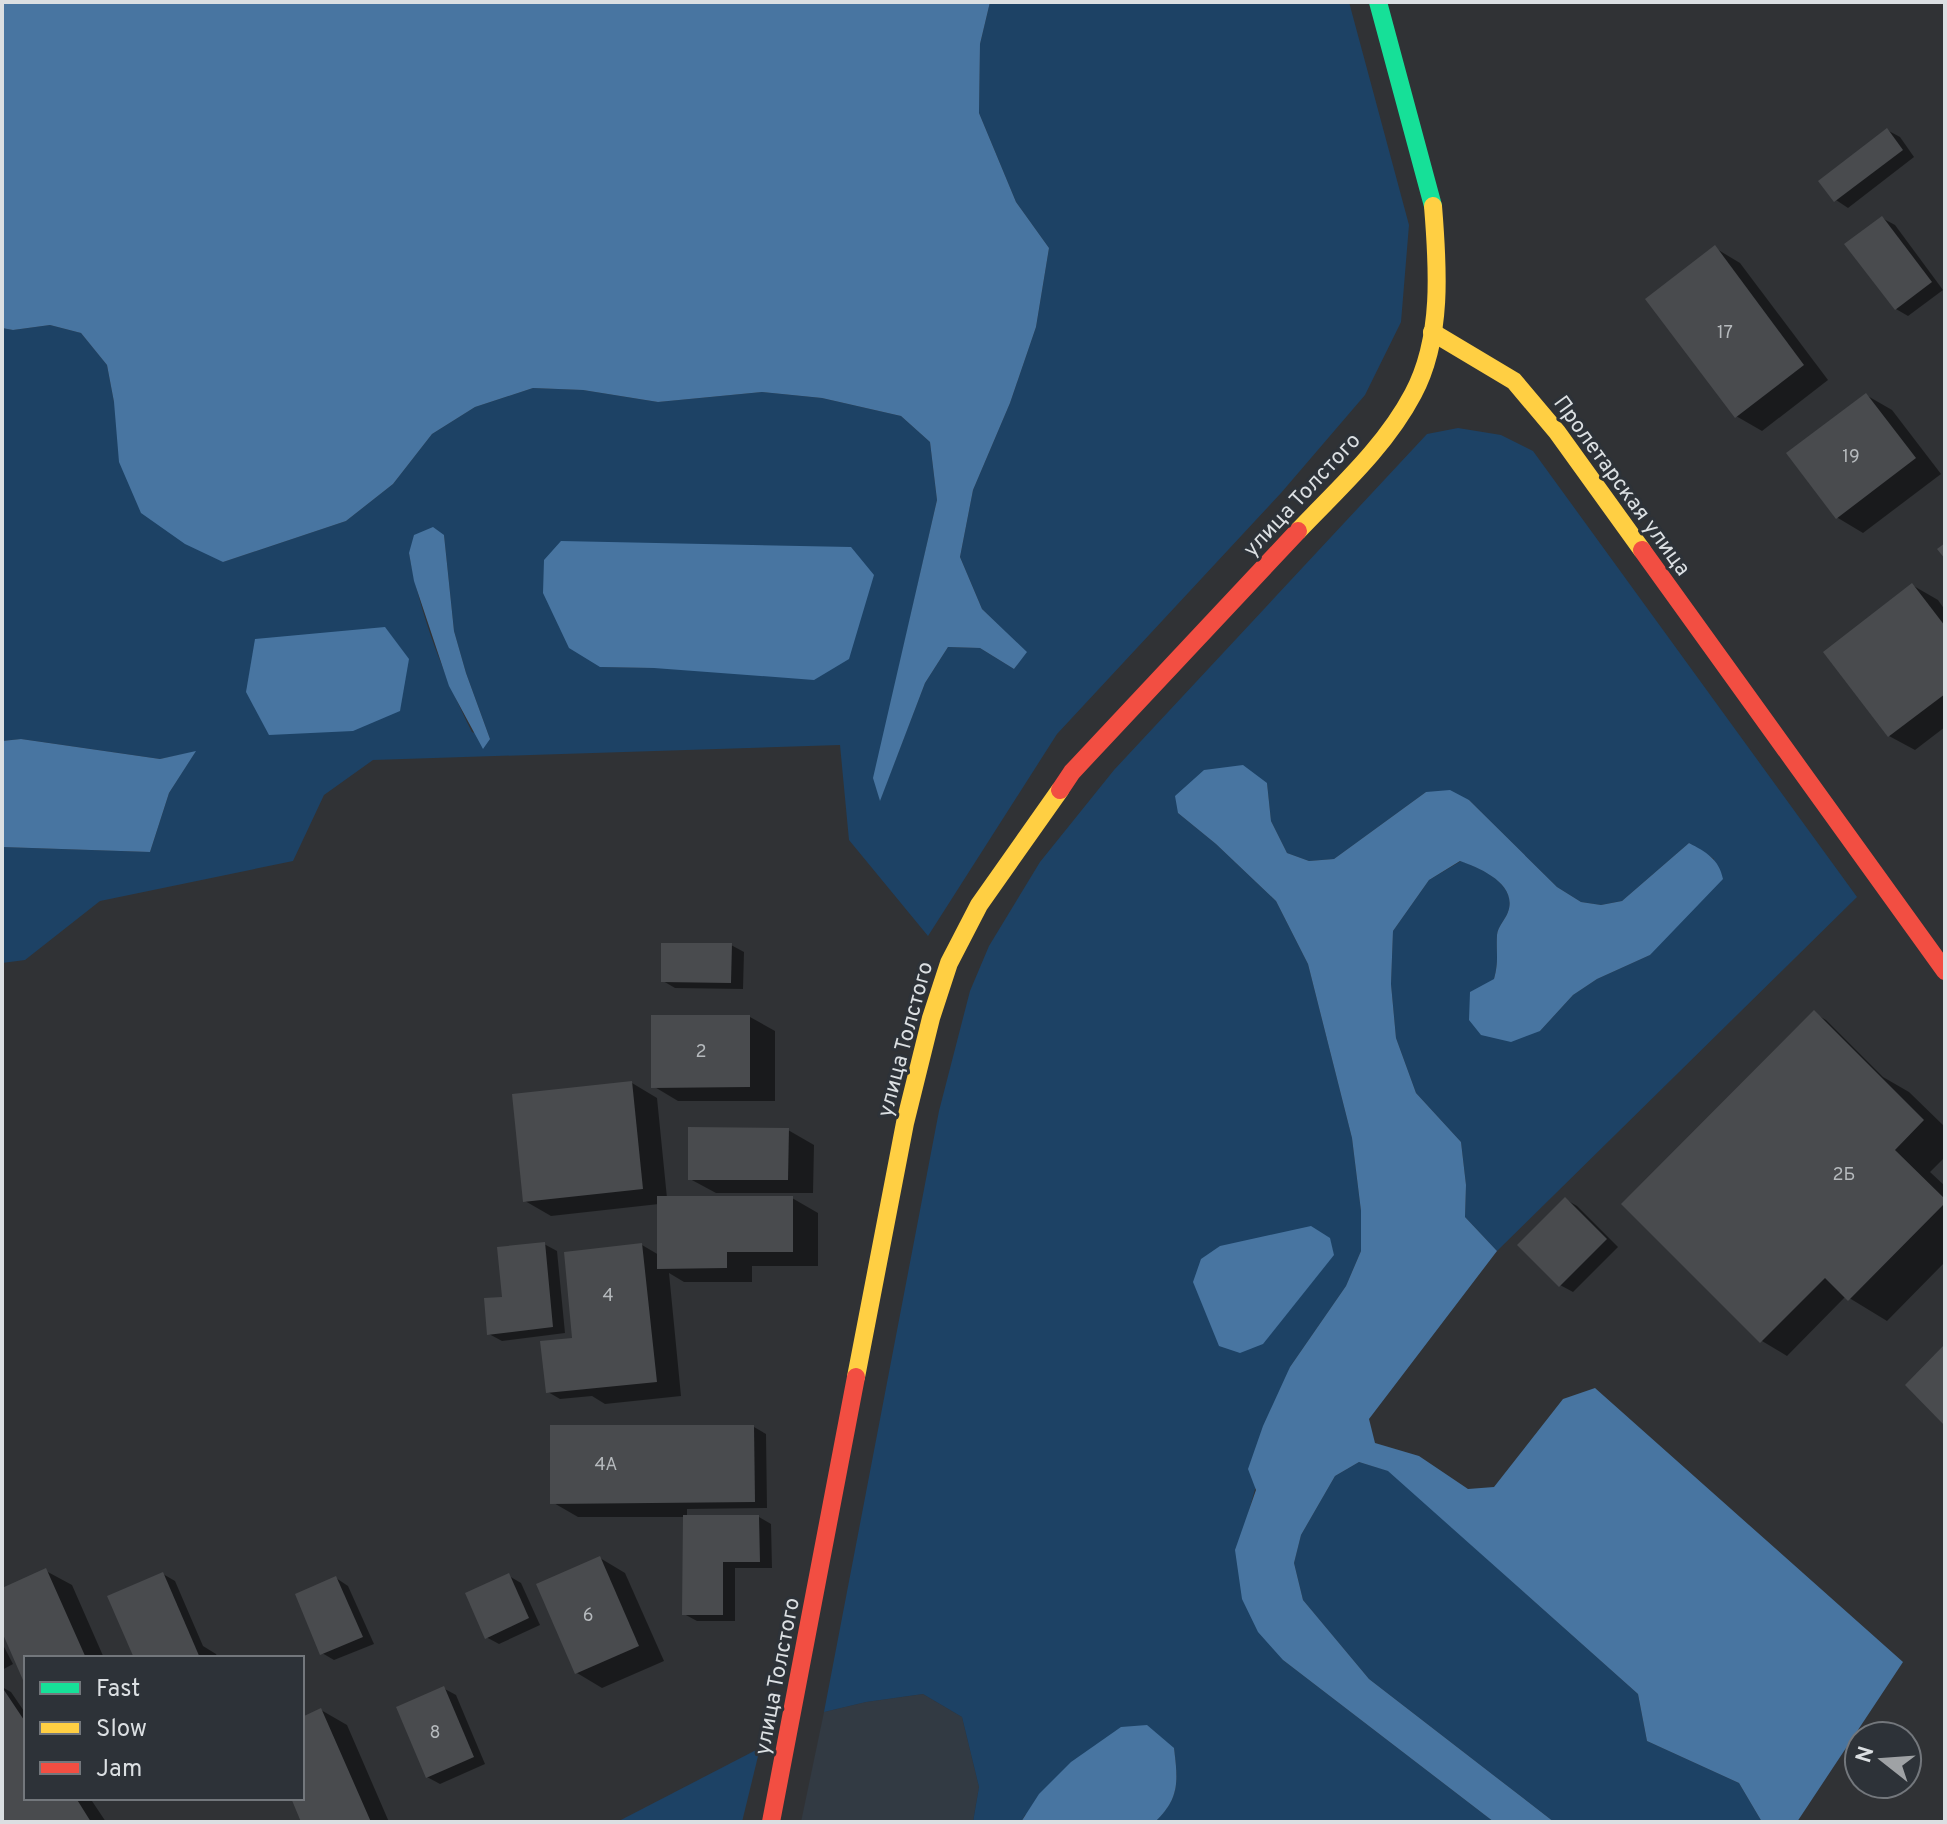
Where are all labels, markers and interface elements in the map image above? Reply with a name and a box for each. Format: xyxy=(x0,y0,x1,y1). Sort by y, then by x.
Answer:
house number: 17 xyxy=(1717,322,1733,345)
street label: Пролетарская улица xyxy=(1547,391,1695,582)
street label: улица Толстого xyxy=(1238,428,1367,563)
house number: 19 xyxy=(1842,446,1860,469)
street label: улица Толстого xyxy=(873,959,940,1120)
house number: 2 xyxy=(695,1041,707,1064)
house number: 2Б xyxy=(1833,1164,1855,1187)
house number: 4 xyxy=(602,1285,614,1308)
house number: 4А xyxy=(594,1454,618,1477)
street label: улица Толстого xyxy=(750,1595,807,1757)
house number: 6 xyxy=(583,1605,593,1628)
legend xyxy=(24,1656,304,1800)
text: Fast xyxy=(96,1675,140,1705)
text: Slow xyxy=(96,1715,147,1745)
north arrow xyxy=(1843,1720,1923,1800)
house number: 8 xyxy=(430,1722,441,1745)
text: N xyxy=(1851,1743,1881,1766)
text: Jam xyxy=(96,1755,142,1785)

